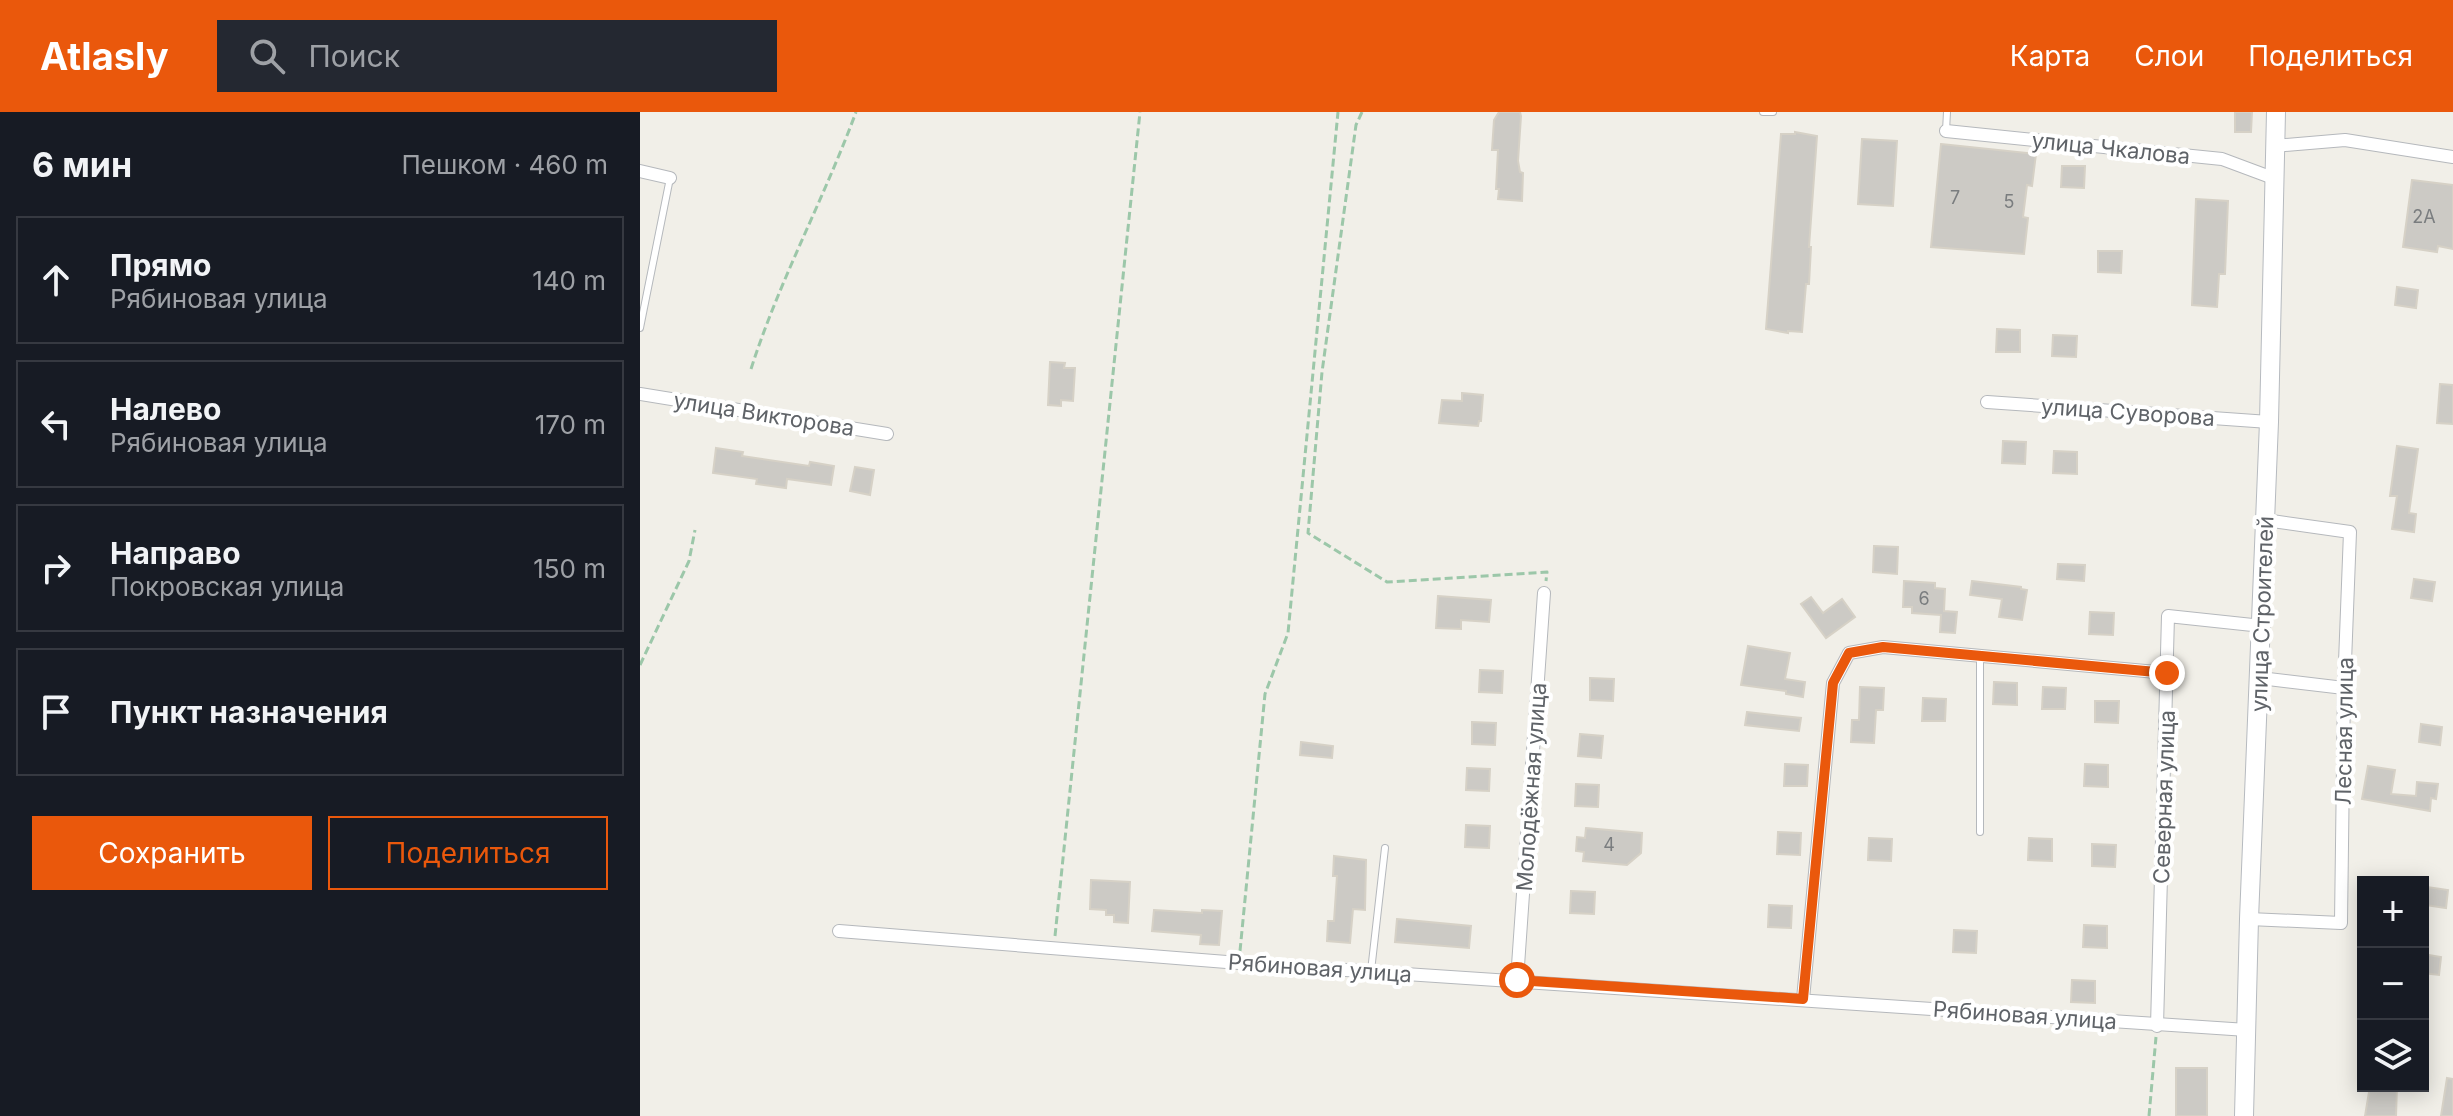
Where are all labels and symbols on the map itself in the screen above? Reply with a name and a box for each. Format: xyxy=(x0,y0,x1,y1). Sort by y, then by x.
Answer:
street label: улица Чкалова xyxy=(2031,127,2191,169)
house number: 7 xyxy=(1950,187,1960,208)
house number: 5 xyxy=(2004,191,2014,212)
house number: 2А xyxy=(2412,206,2436,227)
street label: улица Викторова xyxy=(672,387,856,441)
street label: улица Суворова xyxy=(2040,393,2216,431)
street label: улица Строителей xyxy=(2246,515,2278,713)
house number: 6 xyxy=(1918,588,1930,609)
route end xyxy=(2149,655,2185,691)
street label: Лесная улица xyxy=(2330,657,2358,805)
street label: Молодёжная улица xyxy=(1511,682,1551,892)
street label: Северная улица xyxy=(2148,710,2180,884)
house number: 4 xyxy=(1603,834,1615,855)
street label: Рябиновая улица xyxy=(1227,949,1413,987)
route start xyxy=(1499,962,1535,998)
street label: Рябиновая улица xyxy=(1932,996,2118,1034)

